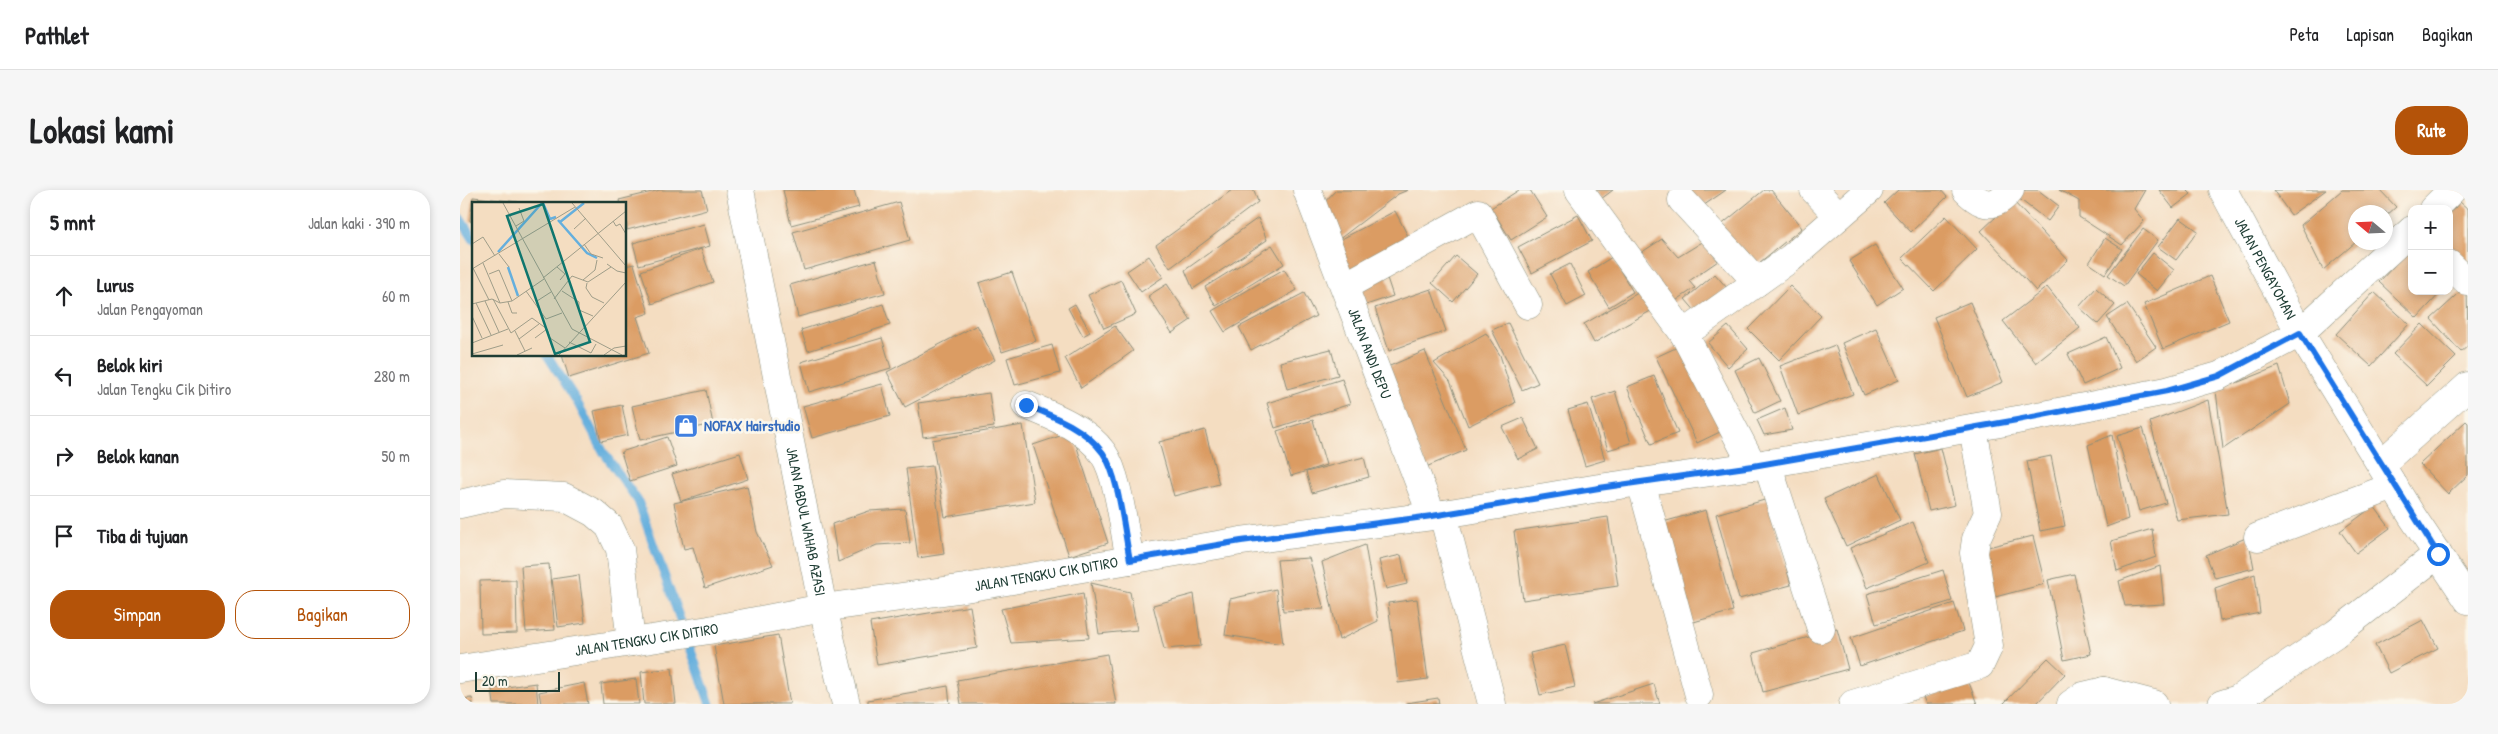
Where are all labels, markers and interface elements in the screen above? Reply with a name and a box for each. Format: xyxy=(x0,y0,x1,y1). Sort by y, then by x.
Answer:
text: Pathlet xyxy=(25,19,88,51)
text: Peta xyxy=(2289,22,2318,47)
text: Lapisan xyxy=(2346,22,2394,47)
text: Bagikan xyxy=(2422,22,2473,47)
button: Rute xyxy=(2395,106,2468,155)
text: Lokasi kami xyxy=(30,107,175,154)
inset map xyxy=(472,202,626,356)
north arrow xyxy=(2348,205,2393,250)
map controls xyxy=(2408,205,2453,295)
button: + xyxy=(2408,205,2453,250)
text: 5 mnt xyxy=(50,208,95,237)
text: Jalan kaki · 390 m xyxy=(308,212,410,234)
street label: JALAN PENGAYOMAN xyxy=(2230,213,2302,323)
button: − xyxy=(2408,250,2453,295)
text: Lurus xyxy=(97,272,134,298)
icon: ahead xyxy=(50,282,78,310)
text: 60 m xyxy=(382,285,410,307)
text: Jalan Pengayoman xyxy=(97,298,203,320)
street label: JALAN ANDI DEPU xyxy=(1343,305,1397,402)
text: Belok kiri xyxy=(97,352,163,378)
icon: left xyxy=(50,362,78,390)
text: 280 m xyxy=(374,365,410,387)
text: Jalan Tengku Cik Ditiro xyxy=(97,378,231,400)
route end xyxy=(1015,394,1038,417)
shop icon: NOFAX Hairstudio xyxy=(673,413,699,439)
place label: NOFAX Hairstudio xyxy=(704,415,800,436)
icon: right xyxy=(50,442,78,470)
text: Belok kanan xyxy=(97,443,179,469)
text: 50 m xyxy=(382,445,410,467)
street label: JALAN ABDUL WAHAB AZASI xyxy=(781,445,831,598)
icon: arrive xyxy=(50,522,78,550)
text: Tiba di tujuan xyxy=(97,523,188,549)
route start xyxy=(2427,543,2450,566)
street label: JALAN TENGKU CIK DITIRO xyxy=(973,551,1120,596)
button: Simpan xyxy=(50,590,225,639)
button: Bagikan xyxy=(235,590,410,639)
street label: JALAN TENGKU CIK DITIRO xyxy=(573,617,720,661)
scale bar xyxy=(475,669,560,692)
text: 20 m xyxy=(482,671,508,690)

